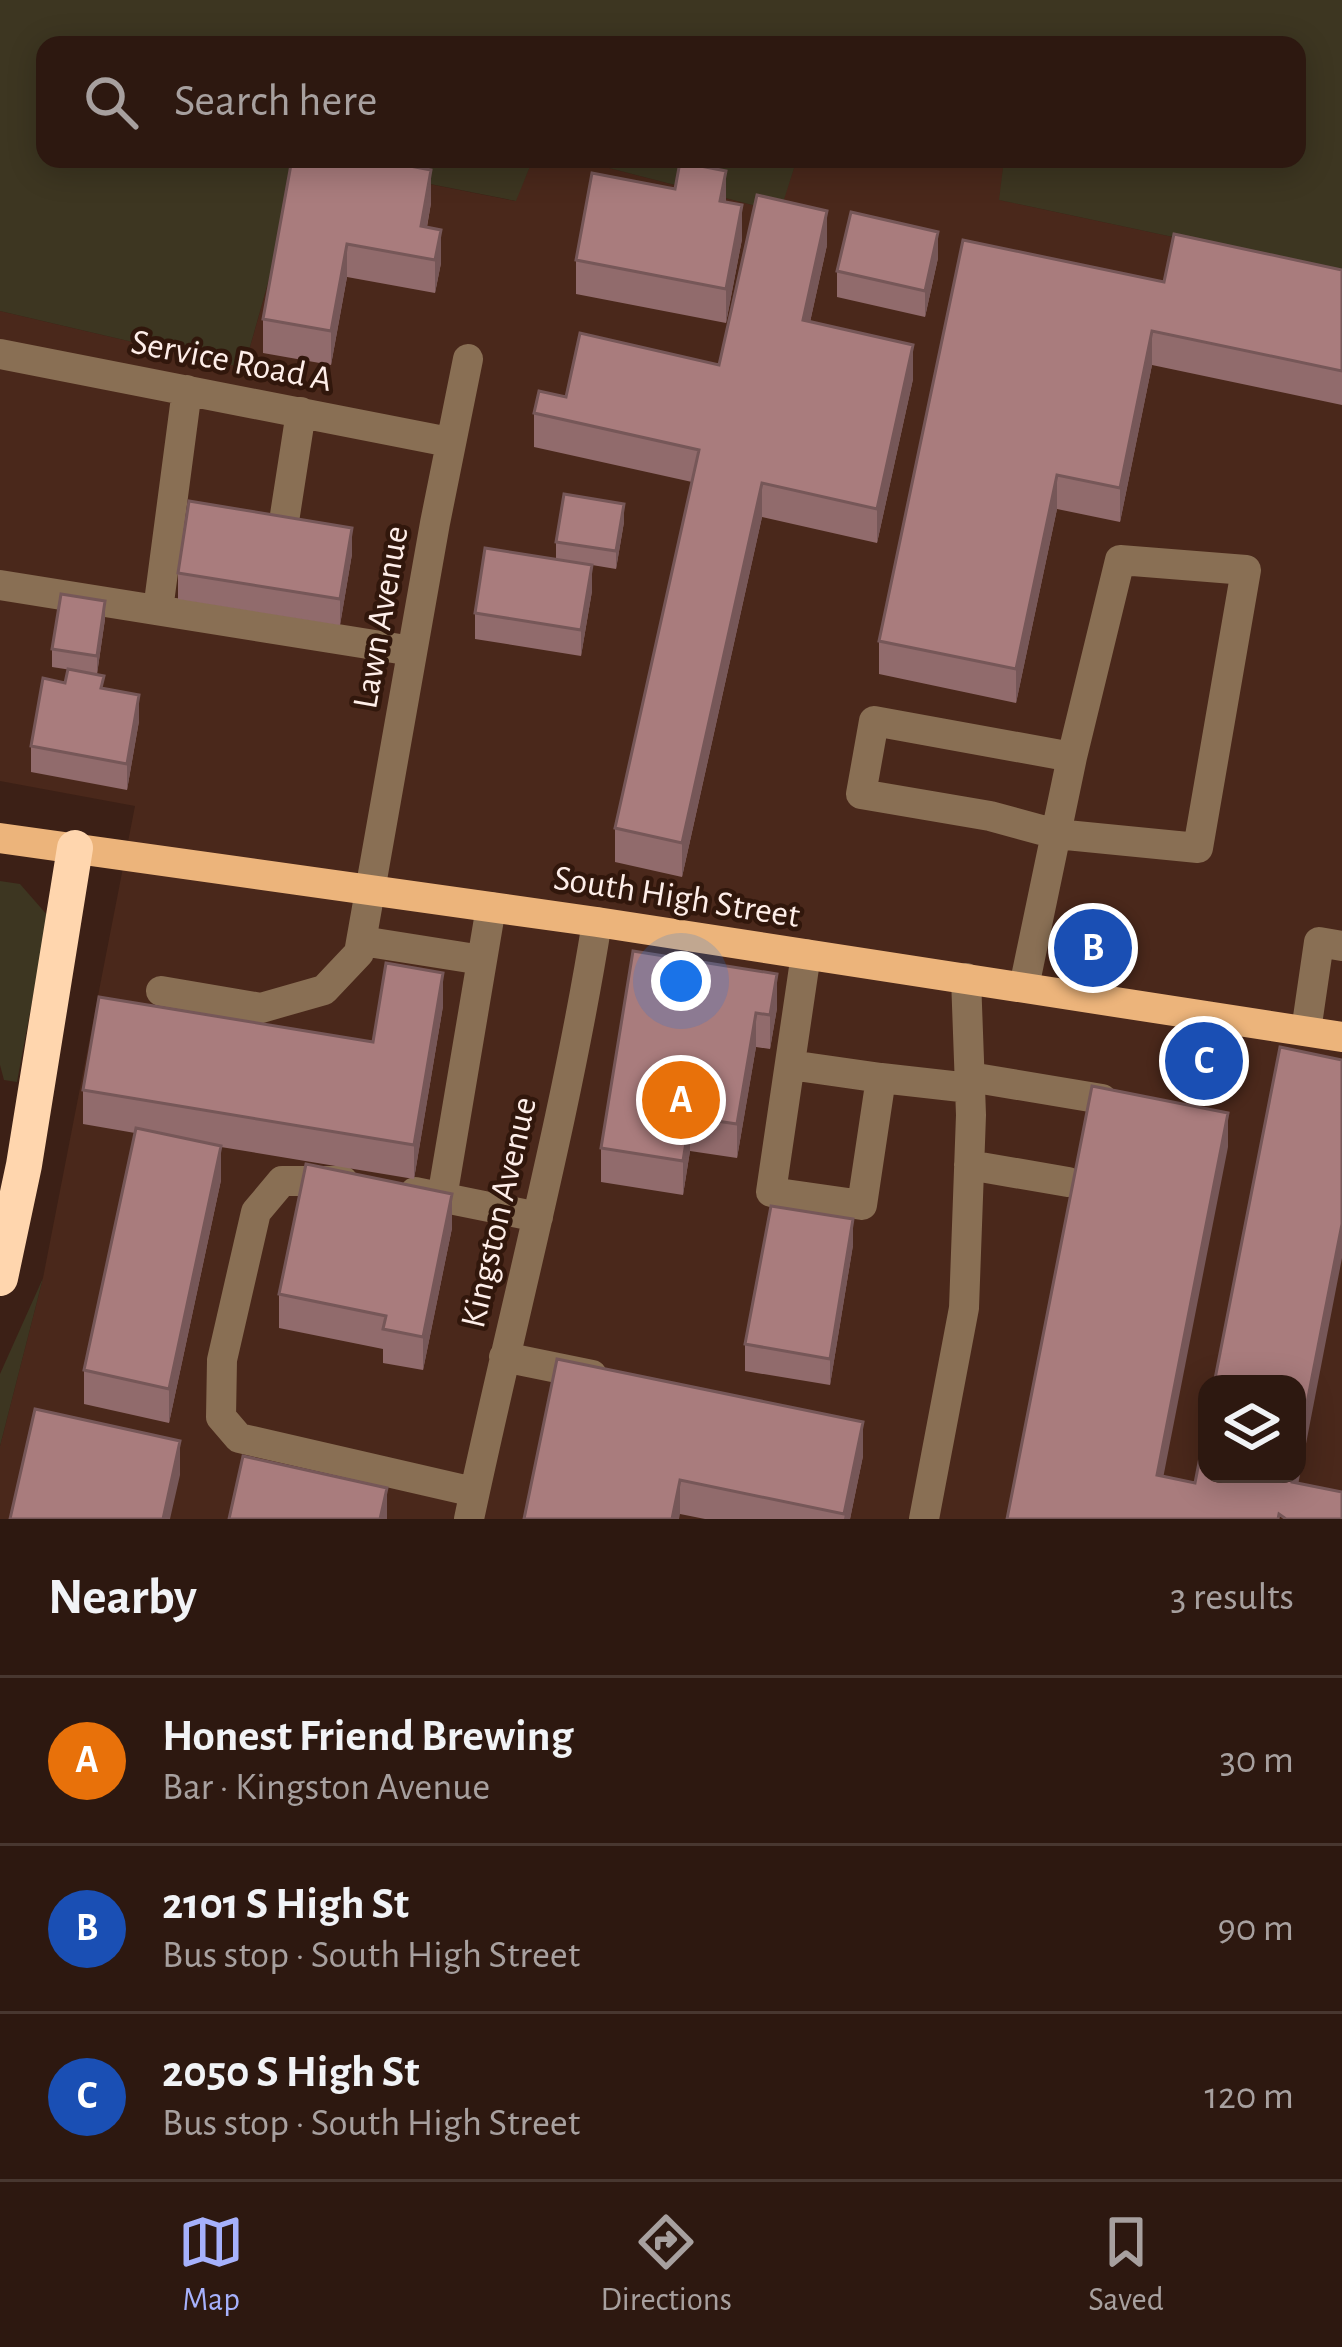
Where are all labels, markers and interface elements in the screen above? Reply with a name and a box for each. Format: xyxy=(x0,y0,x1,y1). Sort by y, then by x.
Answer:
search box xyxy=(36,36,1306,168)
icon: search xyxy=(78,69,144,135)
text: Search here xyxy=(174,79,377,124)
street label: Service Road A xyxy=(128,324,335,398)
street label: Lawn Avenue xyxy=(347,523,415,712)
street label: South High Street xyxy=(551,860,803,934)
pin: B xyxy=(1054,903,1132,993)
your location xyxy=(651,951,711,1011)
pin: C xyxy=(1165,1016,1243,1106)
pin: A xyxy=(642,1055,720,1145)
street label: Kingston Avenue xyxy=(455,1094,543,1331)
map controls xyxy=(1198,1375,1306,1483)
button: layers xyxy=(1198,1375,1306,1483)
text: Nearby xyxy=(48,1572,197,1623)
text: 3 results xyxy=(1170,1578,1294,1617)
text: Honest Friend Brewing xyxy=(162,1714,573,1759)
text: A xyxy=(75,1741,99,1780)
text: 30 m xyxy=(1220,1741,1294,1780)
text: Bar · Kingston Avenue xyxy=(162,1768,490,1807)
text: 2101 S High St xyxy=(162,1882,409,1927)
text: B xyxy=(76,1909,98,1948)
text: 90 m xyxy=(1217,1909,1294,1948)
text: Bus stop · South High Street xyxy=(162,1936,580,1975)
text: 2050 S High St xyxy=(162,2050,420,2095)
text: C xyxy=(77,2077,97,2116)
text: 120 m xyxy=(1205,2077,1294,2116)
text: Bus stop · South High Street xyxy=(162,2104,580,2143)
tab: Map xyxy=(178,2209,244,2321)
tab: Directions xyxy=(600,2209,732,2321)
tab: Saved xyxy=(1088,2209,1164,2321)

